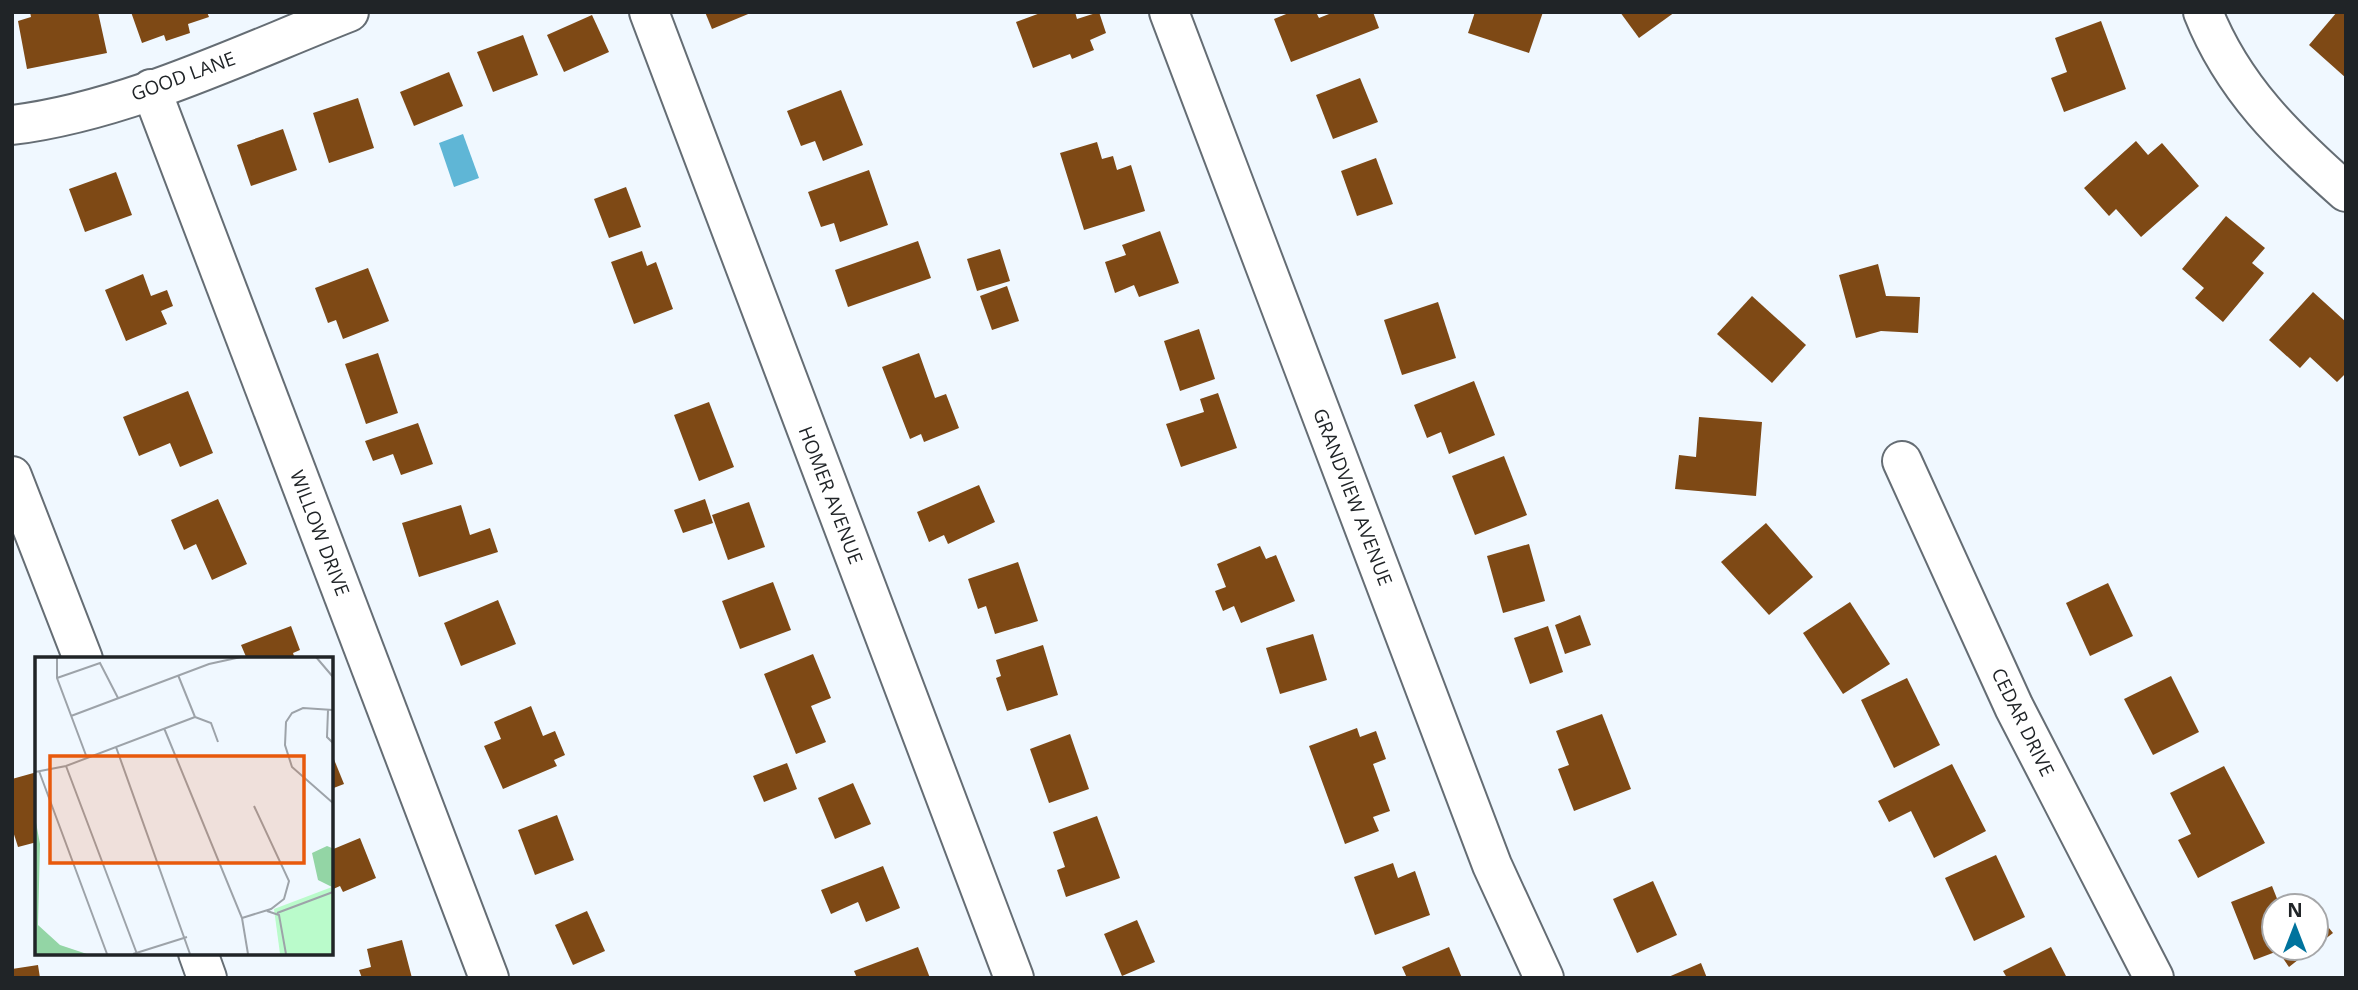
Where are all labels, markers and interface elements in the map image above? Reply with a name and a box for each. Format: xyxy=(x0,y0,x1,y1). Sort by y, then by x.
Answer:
street label: GOOD LANE xyxy=(127,45,239,107)
street label: GRANDVIEW AVENUE xyxy=(1307,405,1399,589)
street label: HOMER AVENUE xyxy=(793,422,869,568)
street label: WILLOW DRIVE xyxy=(284,466,356,600)
inset map xyxy=(35,657,332,955)
street label: CEDAR DRIVE xyxy=(1986,663,2060,781)
north arrow xyxy=(2260,892,2330,962)
text: N xyxy=(2287,897,2303,923)

